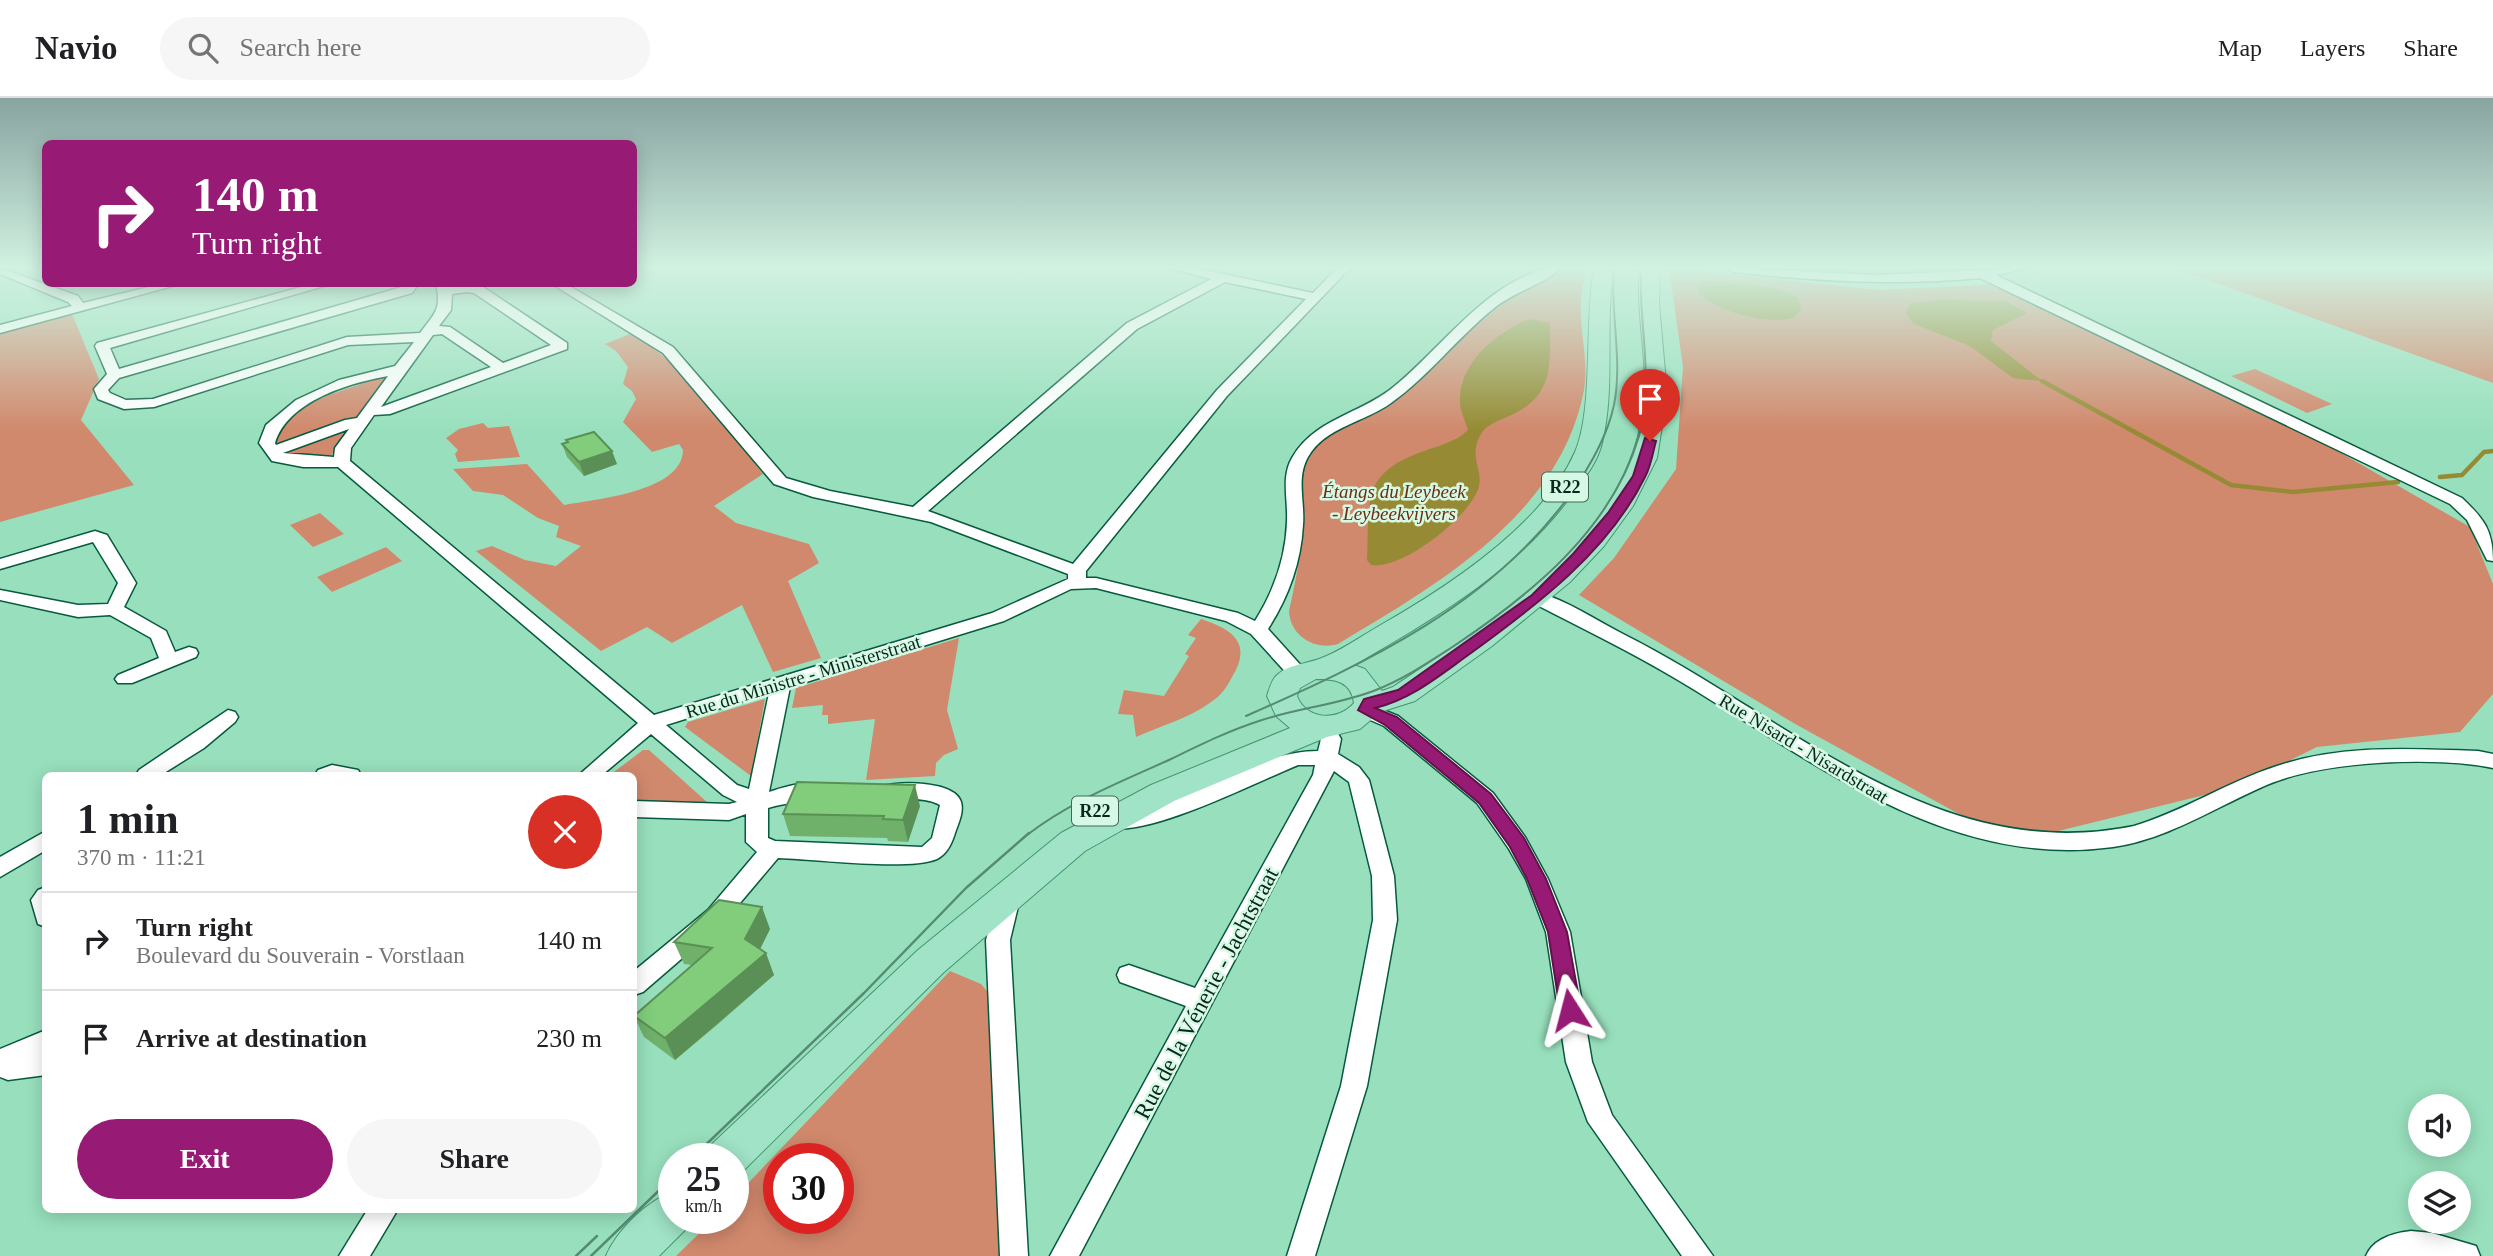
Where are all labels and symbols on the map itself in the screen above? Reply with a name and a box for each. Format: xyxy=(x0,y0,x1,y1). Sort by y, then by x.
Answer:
pin xyxy=(1620,369,1680,441)
road number: R22 xyxy=(1542,472,1588,502)
park label: Étangs du Leybeek - Leybeekvijvers xyxy=(1321,481,1466,524)
street label: Rue du Ministre - Ministerstraat xyxy=(683,630,924,722)
street label: Rue Nisard - Nisardstraat xyxy=(1715,690,1893,808)
road number: R22 xyxy=(1072,796,1118,826)
street label: Rue de la Vénerie - Jachtstraat xyxy=(1129,863,1284,1123)
position arrow xyxy=(1533,973,1607,1047)
speed limit sign: 30 xyxy=(763,1143,854,1234)

